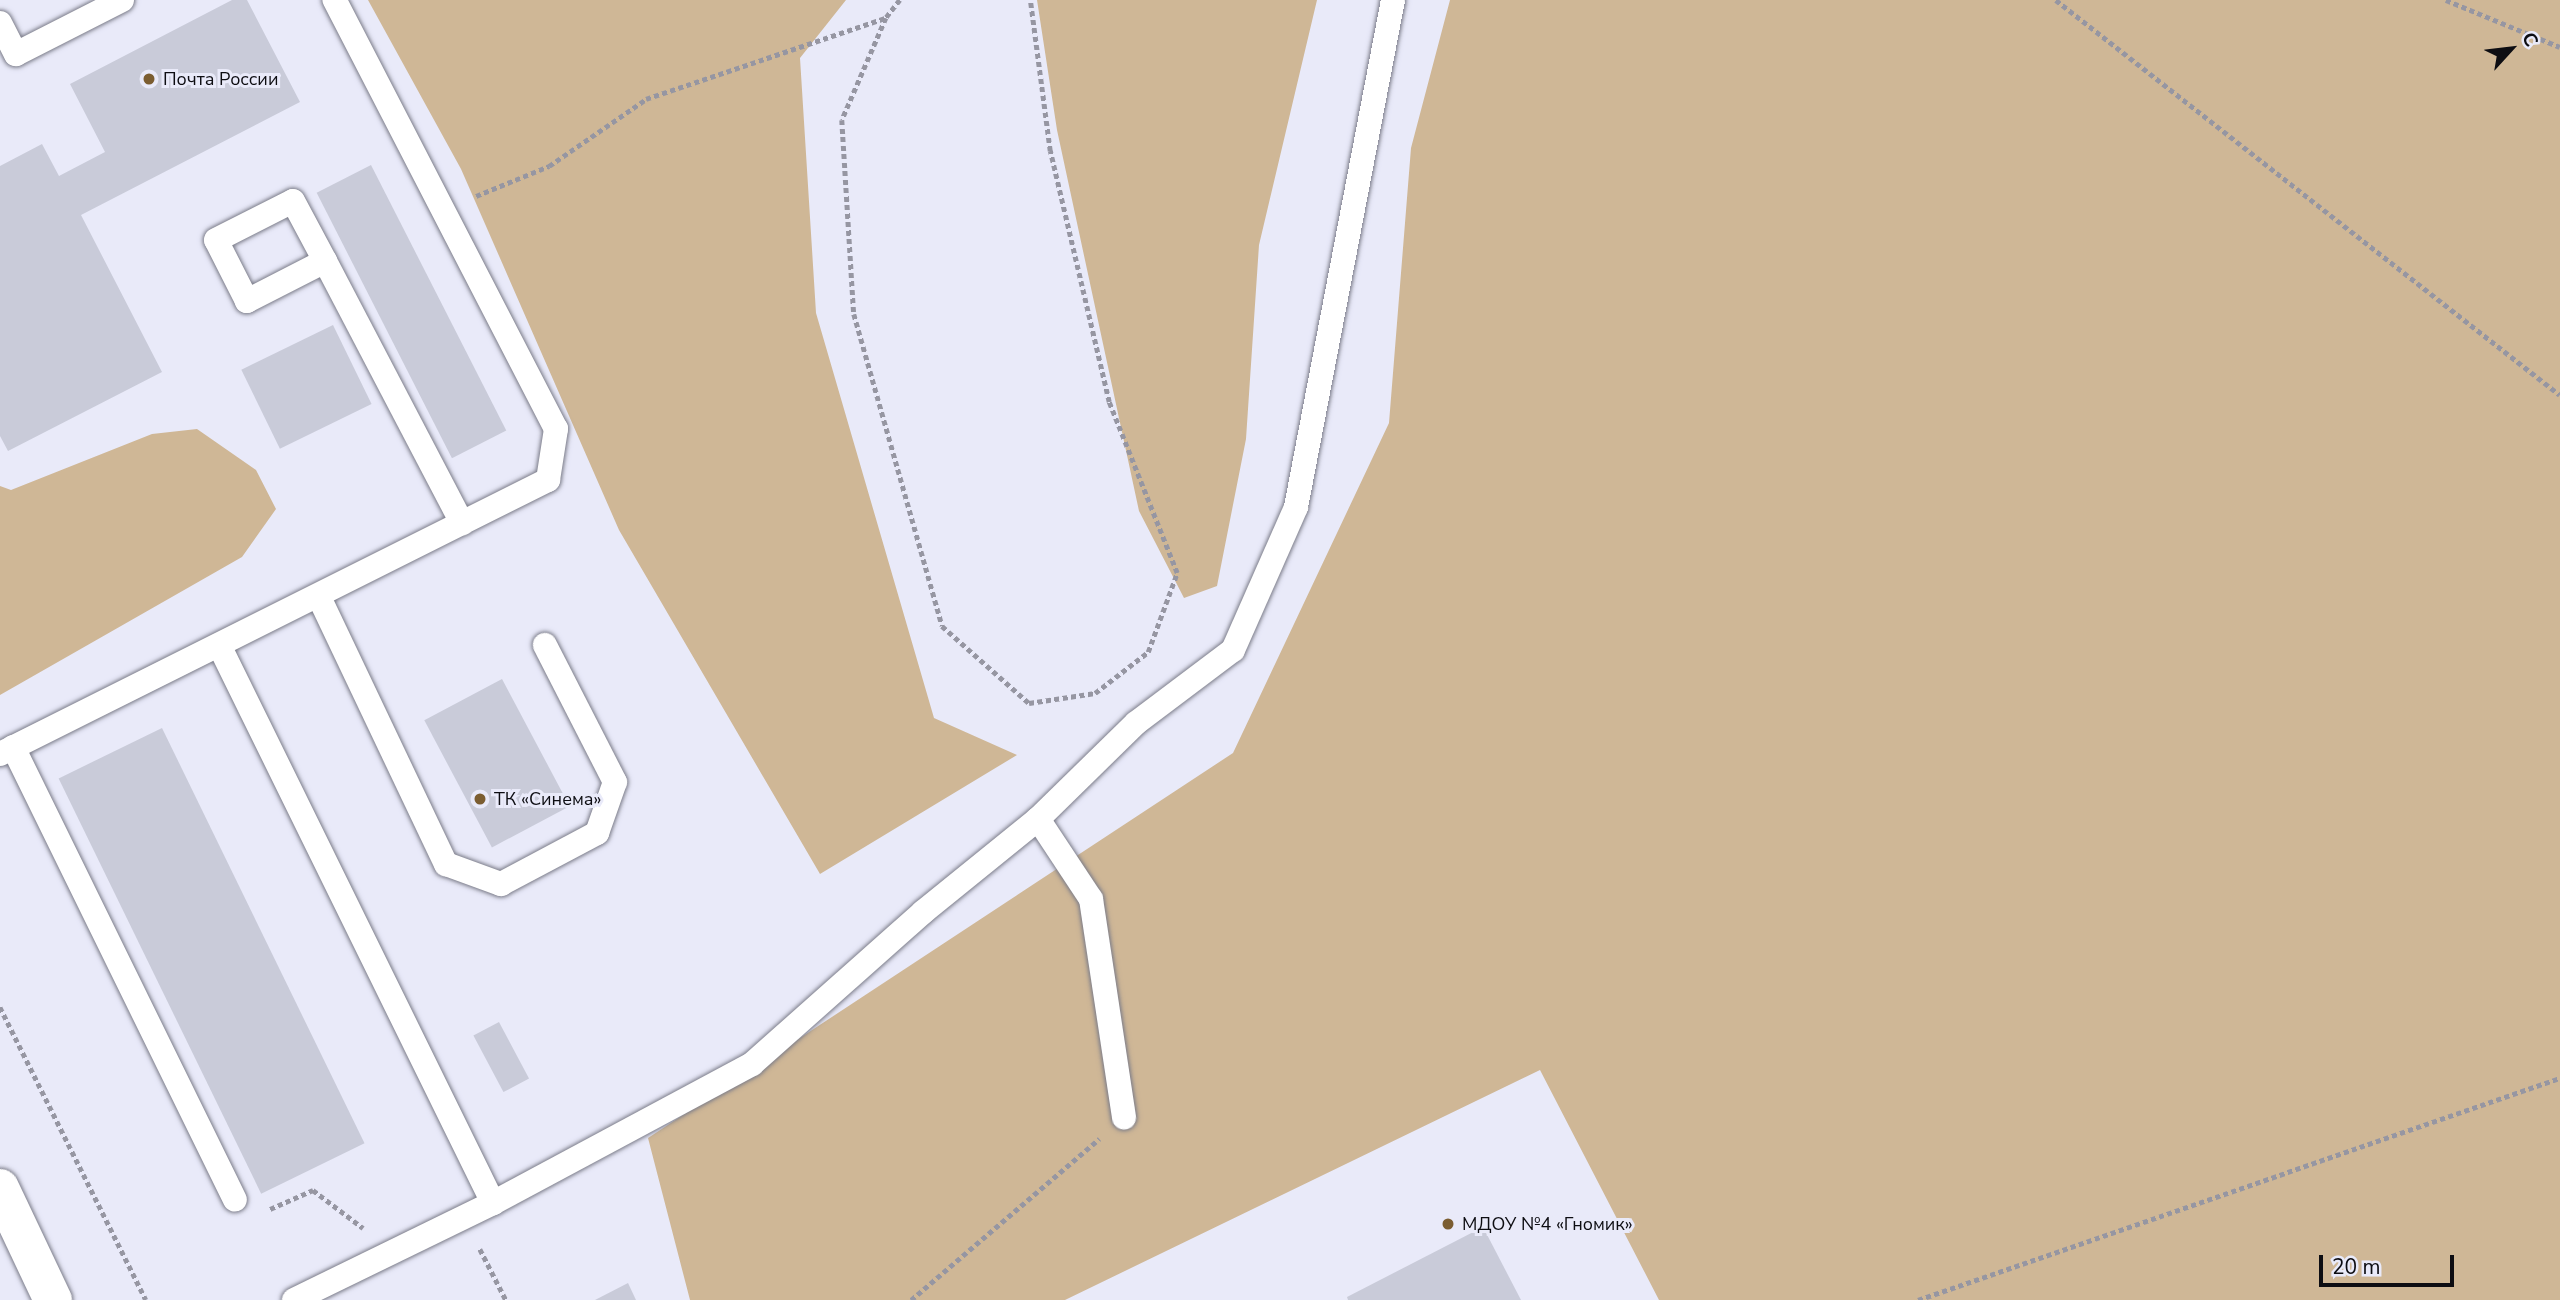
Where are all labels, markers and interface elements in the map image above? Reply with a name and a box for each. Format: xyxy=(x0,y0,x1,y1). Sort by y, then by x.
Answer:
north arrow xyxy=(2476,14,2546,84)
text: С xyxy=(2515,28,2544,51)
place label: Почта России xyxy=(163,68,278,90)
marker: Почта России xyxy=(141,71,157,87)
place label: ТК «Синема» xyxy=(494,788,601,810)
marker: ТК «Синема» xyxy=(472,791,488,807)
place label: МДОУ №4 «Гномик» xyxy=(1462,1213,1633,1235)
marker: МДОУ №4 «Гномик» xyxy=(1440,1216,1456,1232)
scale bar xyxy=(2322,1240,2457,1284)
text: 20 m xyxy=(2332,1253,2381,1281)

